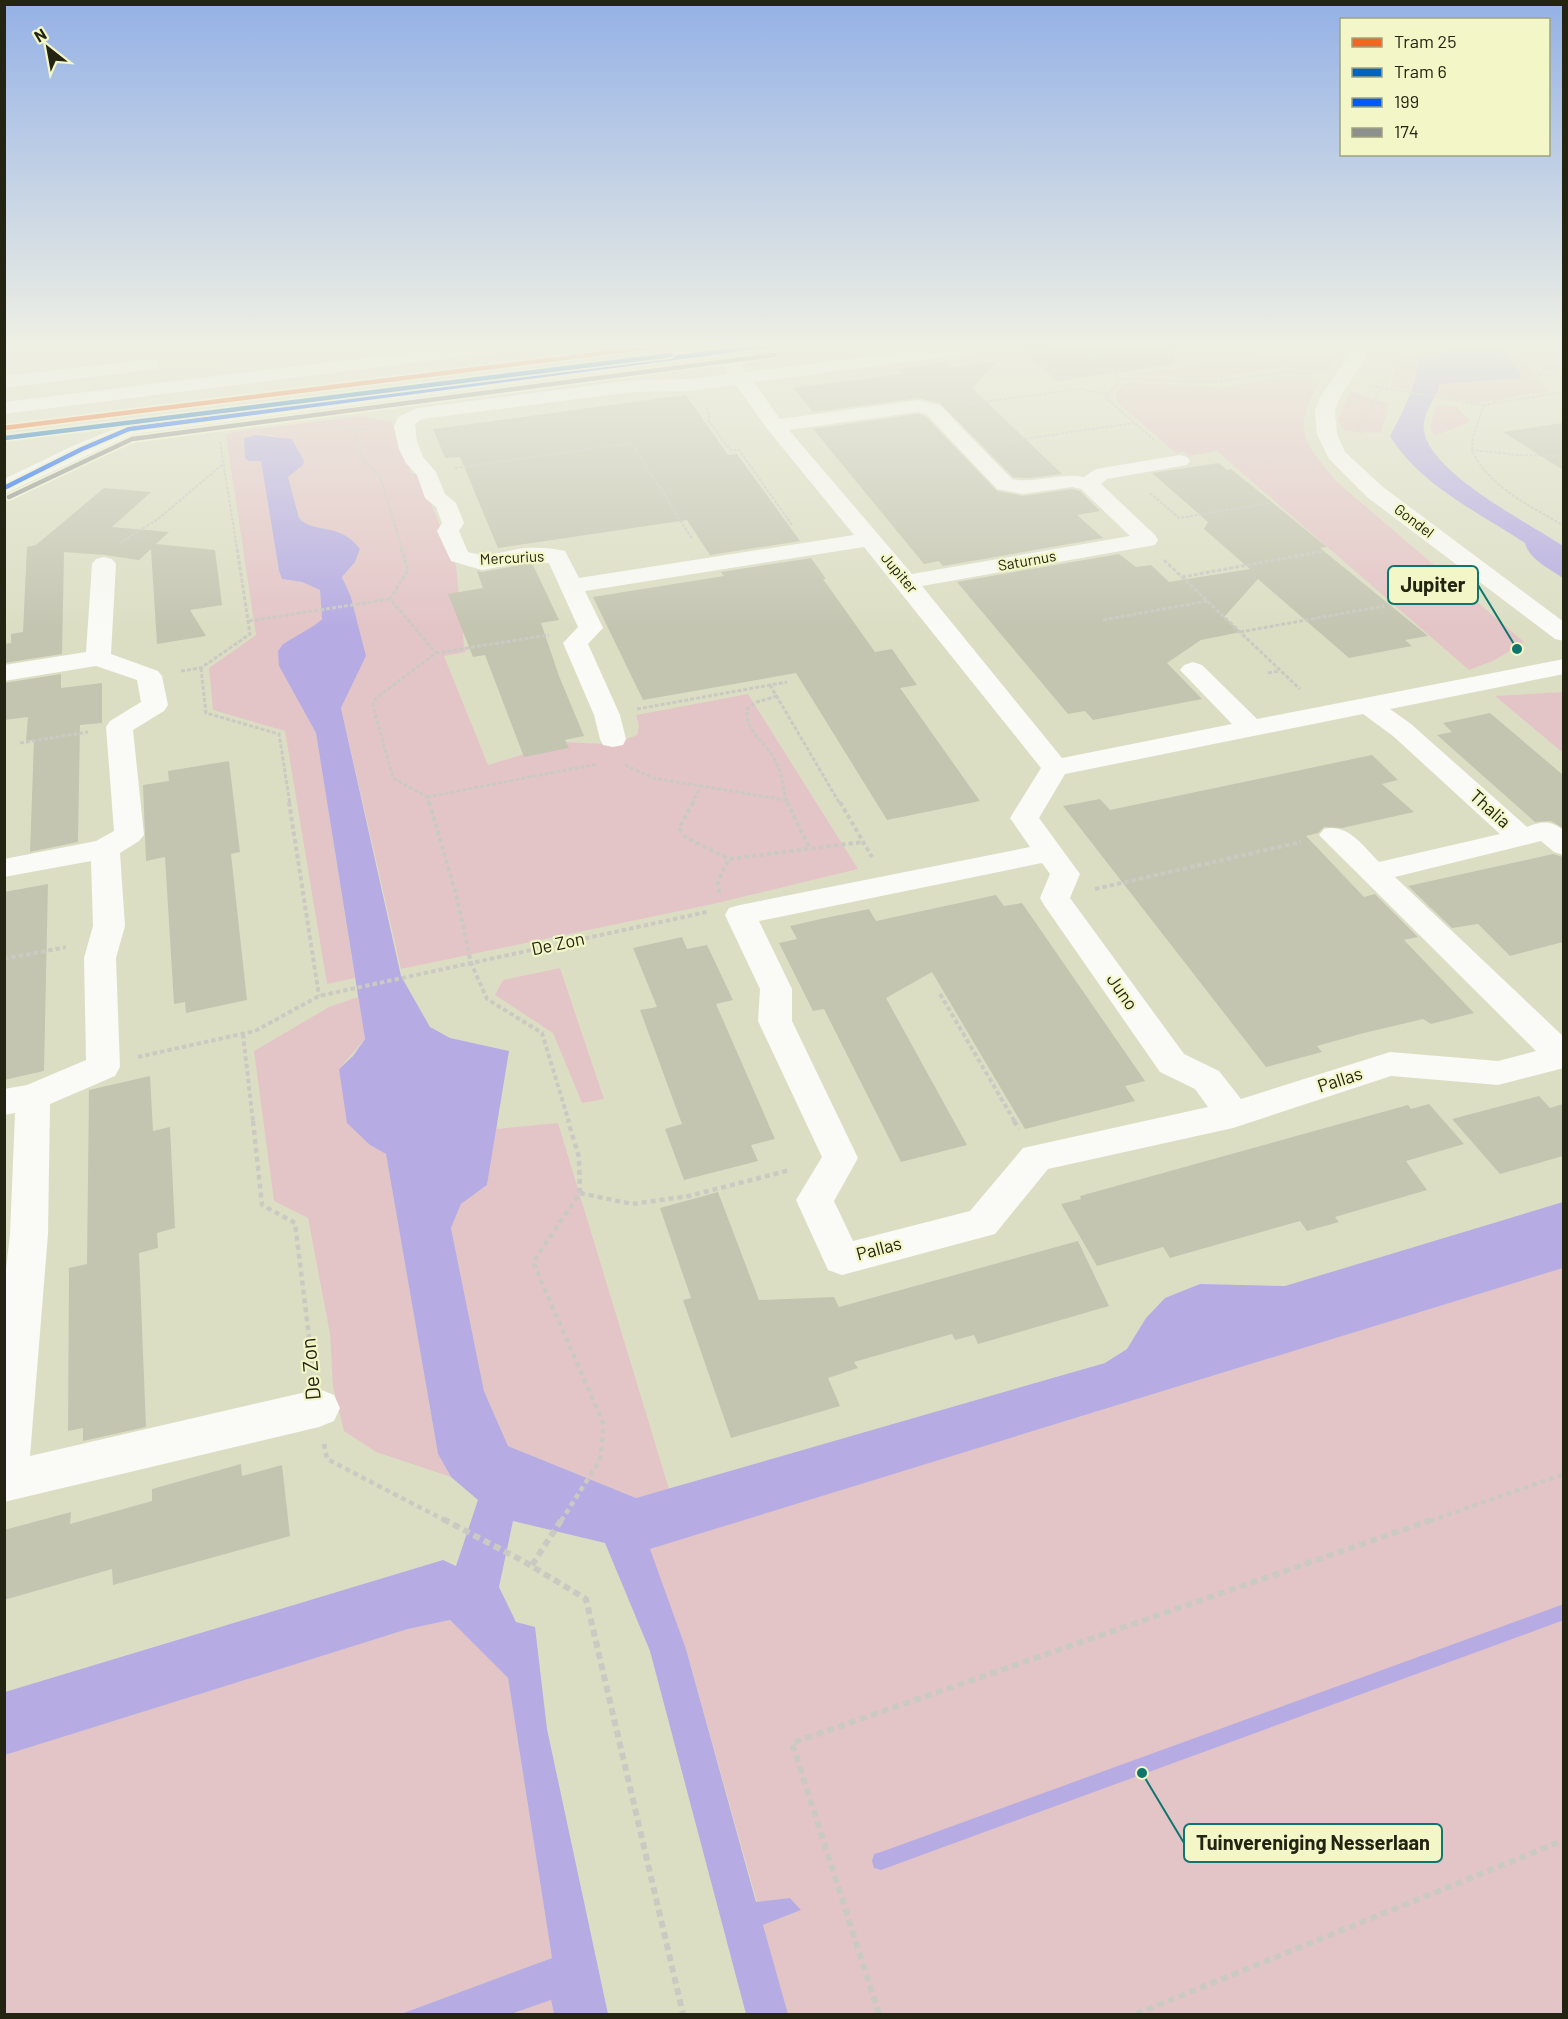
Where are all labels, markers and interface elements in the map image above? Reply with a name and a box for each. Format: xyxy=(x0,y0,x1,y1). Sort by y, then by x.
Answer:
north arrow xyxy=(18,18,78,78)
legend xyxy=(1340,18,1550,156)
text: N xyxy=(31,24,49,46)
text: Tram 25 xyxy=(1394,30,1456,52)
text: Tram 6 xyxy=(1394,60,1447,82)
text: 199 xyxy=(1394,90,1419,112)
text: 174 xyxy=(1394,120,1419,142)
street label: Gondel xyxy=(1391,499,1438,541)
street label: Mercurius xyxy=(479,546,545,568)
street label: Saturnus xyxy=(996,546,1057,574)
street label: Jupiter xyxy=(878,548,922,597)
callout: Jupiter xyxy=(1388,566,1478,604)
text: Jupiter xyxy=(1400,572,1466,596)
street label: Thalia xyxy=(1466,784,1516,832)
street label: De Zon xyxy=(529,927,586,959)
street label: Juno xyxy=(1103,969,1143,1014)
street label: Pallas xyxy=(1314,1061,1365,1097)
street label: Pallas xyxy=(854,1231,904,1265)
street label: De Zon xyxy=(294,1337,325,1401)
callout: Tuinvereniging Nesserlaan xyxy=(1184,1824,1442,1862)
text: Tuinvereniging Nesserlaan xyxy=(1196,1830,1430,1854)

